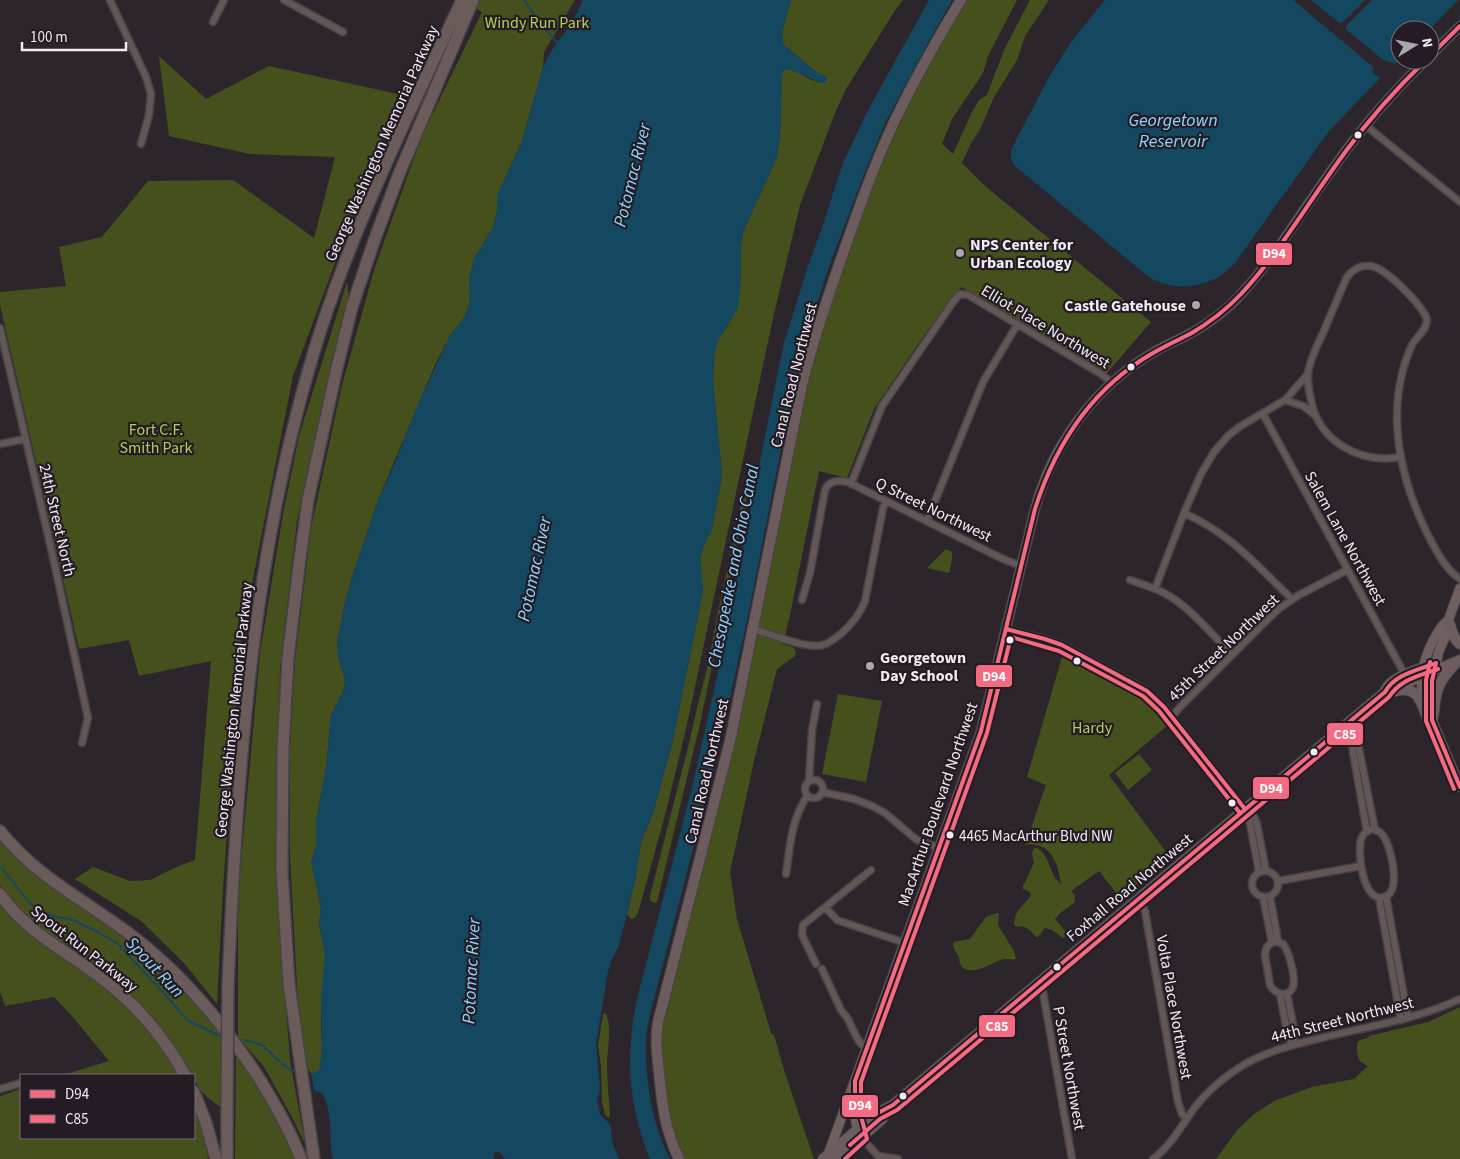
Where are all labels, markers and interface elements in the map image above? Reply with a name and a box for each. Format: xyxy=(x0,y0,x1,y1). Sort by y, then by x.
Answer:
park label: Windy Run Park xyxy=(485,12,589,34)
scale bar xyxy=(22,20,126,52)
north arrow xyxy=(1390,20,1440,70)
street label: George Washington Memorial Parkway xyxy=(320,21,444,265)
text: 100 m xyxy=(30,27,68,48)
text: N xyxy=(1416,37,1437,49)
water label: Georgetown Reservoir xyxy=(1128,108,1218,154)
water label: Potomac River xyxy=(608,120,658,230)
unlabelled marker xyxy=(1353,130,1363,140)
place label: NPS Center for Urban Ecology xyxy=(970,234,1074,274)
line badge: D94 xyxy=(1255,242,1293,266)
text: D94 xyxy=(1262,244,1286,264)
marker: NPS Center for Urban Ecology xyxy=(954,247,966,259)
street label: Elliot Place Northwest xyxy=(977,280,1115,374)
place label: Castle Gatehouse xyxy=(1064,295,1186,317)
marker: Castle Gatehouse xyxy=(1190,299,1202,311)
street label: Canal Road Northwest xyxy=(765,300,823,450)
unlabelled marker xyxy=(1126,362,1136,372)
park label: Fort C.F. Smith Park xyxy=(120,419,193,459)
street label: 24th Street North xyxy=(33,462,81,579)
water label: Chesapeake and Ohio Canal xyxy=(702,462,766,670)
street label: Salem Lane Northwest xyxy=(1299,467,1392,610)
street label: Q Street Northwest xyxy=(872,472,996,548)
water label: Potomac River xyxy=(511,514,558,624)
street label: George Washington Memorial Parkway xyxy=(210,581,258,839)
street label: 45th Street Northwest xyxy=(1163,589,1284,706)
unlabelled marker xyxy=(1005,635,1015,645)
place label: Georgetown Day School xyxy=(880,647,966,687)
unlabelled marker xyxy=(1072,656,1082,666)
marker: Georgetown Day School xyxy=(864,660,876,672)
line badge: D94 xyxy=(975,664,1013,688)
text: D94 xyxy=(982,667,1006,687)
street label: Canal Road Northwest xyxy=(680,696,735,846)
street label: MacArthur Boulevard Northwest xyxy=(893,699,983,909)
park label: Hardy xyxy=(1072,717,1113,739)
line badge: C85 xyxy=(1326,722,1364,746)
text: C85 xyxy=(1334,725,1356,745)
unlabelled marker xyxy=(1309,747,1319,757)
line badge: D94 xyxy=(1252,776,1290,800)
text: D94 xyxy=(1259,779,1283,799)
unlabelled marker xyxy=(1227,798,1237,808)
place label: 4465 MacArthur Blvd NW xyxy=(959,826,1113,847)
street label: Foxhall Road Northwest xyxy=(1062,828,1198,947)
marker: 4465 MacArthur Blvd NW xyxy=(945,830,955,840)
street label: Spout Run Parkway xyxy=(26,900,143,998)
water label: Potomac River xyxy=(456,916,487,1025)
water label: Spout Run xyxy=(120,931,190,1004)
street label: Volta Place Northwest xyxy=(1150,933,1198,1082)
unlabelled marker xyxy=(1052,962,1062,972)
street label: 44th Street Northwest xyxy=(1269,991,1416,1048)
street label: P Street Northwest xyxy=(1047,1005,1091,1132)
line badge: C85 xyxy=(978,1014,1016,1038)
text: C85 xyxy=(986,1017,1008,1037)
legend xyxy=(20,1074,195,1139)
text: D94 xyxy=(65,1084,90,1105)
unlabelled marker xyxy=(898,1091,908,1101)
line badge: D94 xyxy=(841,1094,879,1118)
text: D94 xyxy=(848,1096,872,1116)
text: C85 xyxy=(65,1109,88,1130)

